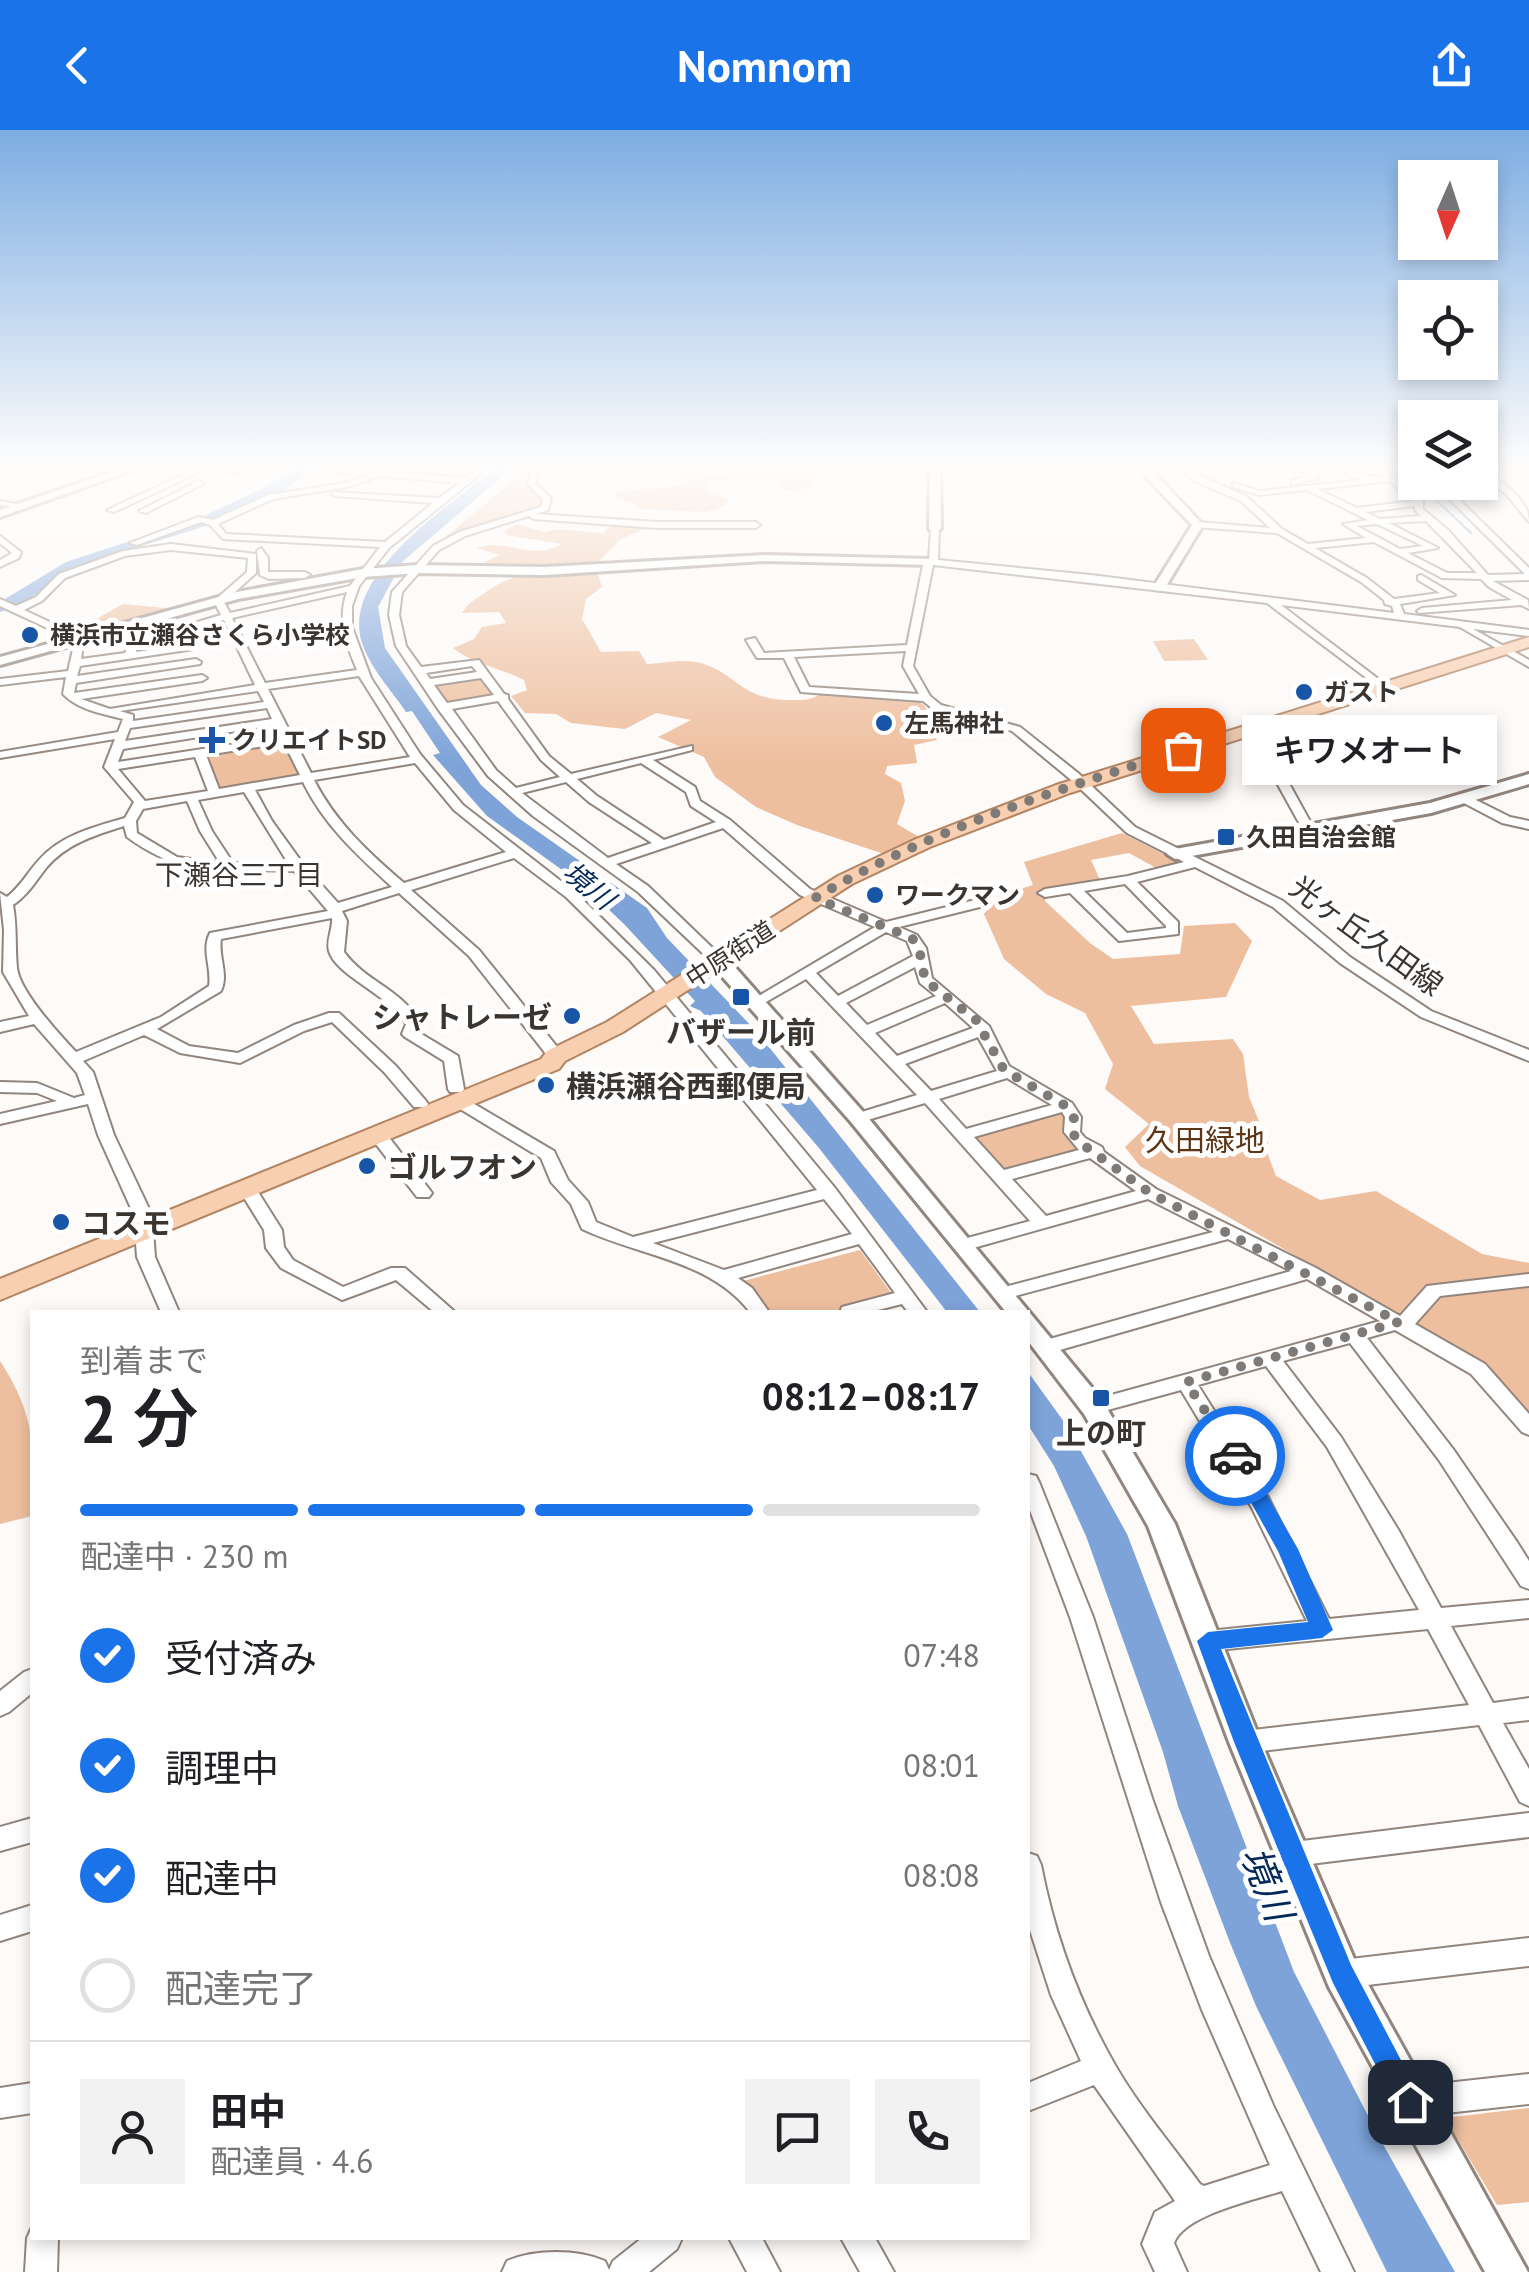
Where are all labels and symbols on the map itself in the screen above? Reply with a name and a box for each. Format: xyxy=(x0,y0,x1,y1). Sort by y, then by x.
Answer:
north arrow xyxy=(1398,160,1498,260)
place label: 横浜市立瀬谷さくら小学校 xyxy=(50,619,350,651)
marker: 横浜市立瀬谷さくら小学校 xyxy=(19,624,41,646)
place label: ガスト xyxy=(1324,676,1399,708)
marker: ガスト xyxy=(1293,681,1315,703)
place label: 左馬神社 xyxy=(904,707,1004,739)
pin xyxy=(1141,708,1226,793)
marker: 左馬神社 xyxy=(873,712,895,734)
callout: キワメオート xyxy=(1243,715,1498,785)
place label: クリエイトSD xyxy=(232,724,386,756)
marker: クリエイトSD xyxy=(201,729,223,751)
place label: 久田自治会館 xyxy=(1246,821,1396,853)
marker: 久田自治会館 xyxy=(1215,826,1237,848)
water label: 境川 xyxy=(556,853,625,919)
district label: 下瀬谷三丁目 xyxy=(155,856,323,893)
street label: 光ヶ丘久田線 xyxy=(1283,866,1451,1004)
place label: ワークマン xyxy=(895,879,1020,911)
marker: ワークマン xyxy=(864,884,886,906)
street label: 中原街道 xyxy=(679,913,781,995)
marker: バザール前 xyxy=(730,986,752,1008)
place label: シャトレーゼ xyxy=(372,997,552,1036)
marker: シャトレーゼ xyxy=(561,1005,583,1027)
place label: バザール前 xyxy=(666,1012,816,1051)
place label: 横浜瀬谷西郵便局 xyxy=(566,1066,806,1105)
marker: 横浜瀬谷西郵便局 xyxy=(535,1074,557,1096)
park label: 久田緑地 xyxy=(1145,1120,1265,1159)
place label: ゴルフオン xyxy=(387,1147,537,1186)
marker: ゴルフオン xyxy=(356,1155,378,1177)
place label: コスモ xyxy=(81,1203,171,1242)
marker: コスモ xyxy=(50,1211,72,1233)
marker: 上の町 xyxy=(1090,1387,1112,1409)
courier xyxy=(1185,1406,1285,1506)
place label: 上の町 xyxy=(1056,1413,1146,1452)
water label: 境川 xyxy=(1231,1839,1306,1931)
pin xyxy=(1368,2060,1453,2145)

